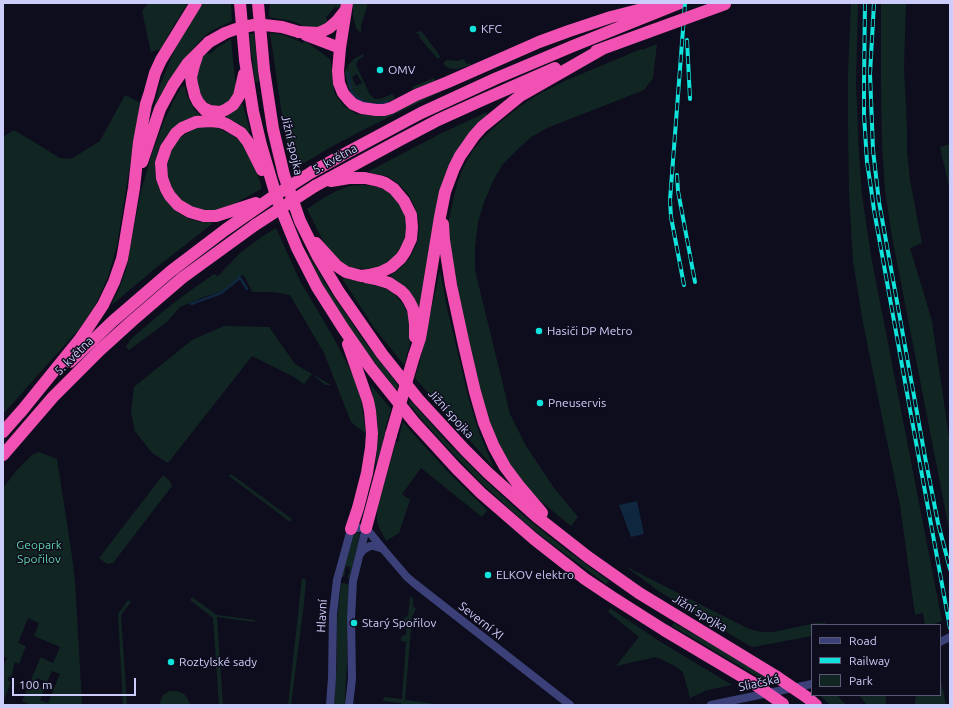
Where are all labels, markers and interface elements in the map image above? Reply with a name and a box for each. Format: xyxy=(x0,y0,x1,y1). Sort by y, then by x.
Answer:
place label: KFC xyxy=(481,22,502,36)
marker: KFC xyxy=(468,24,478,34)
place label: OMV xyxy=(388,63,415,77)
marker: OMV xyxy=(375,65,385,75)
street label: Jižní spojka xyxy=(278,114,306,176)
street label: 5. května xyxy=(310,141,360,177)
place label: Hasiči DP Metro xyxy=(547,324,633,338)
marker: Hasiči DP Metro xyxy=(534,326,544,336)
street label: 5. května xyxy=(52,334,96,378)
street label: Jižní spojka xyxy=(425,386,477,442)
place label: Pneuservis xyxy=(548,396,606,410)
marker: Pneuservis xyxy=(535,398,545,408)
park label: Geopark Spořilov xyxy=(16,538,62,566)
place label: ELKOV elektro xyxy=(496,568,574,582)
marker: ELKOV elektro xyxy=(483,570,493,580)
street label: Jižní spojka xyxy=(670,591,730,635)
street label: Hlavní xyxy=(314,599,330,633)
street label: Severní XI xyxy=(456,599,506,643)
place label: Starý Spořilov xyxy=(362,616,436,630)
marker: Starý Spořilov xyxy=(349,618,359,628)
legend xyxy=(811,624,941,696)
text: Road xyxy=(849,634,877,647)
text: Railway xyxy=(849,654,890,667)
place label: Roztylské sady xyxy=(179,655,257,669)
marker: Roztylské sady xyxy=(166,657,176,667)
scale bar xyxy=(14,670,138,696)
street label: Sliačská xyxy=(737,672,781,694)
text: Park xyxy=(849,674,873,687)
text: 100 m xyxy=(19,678,52,691)

